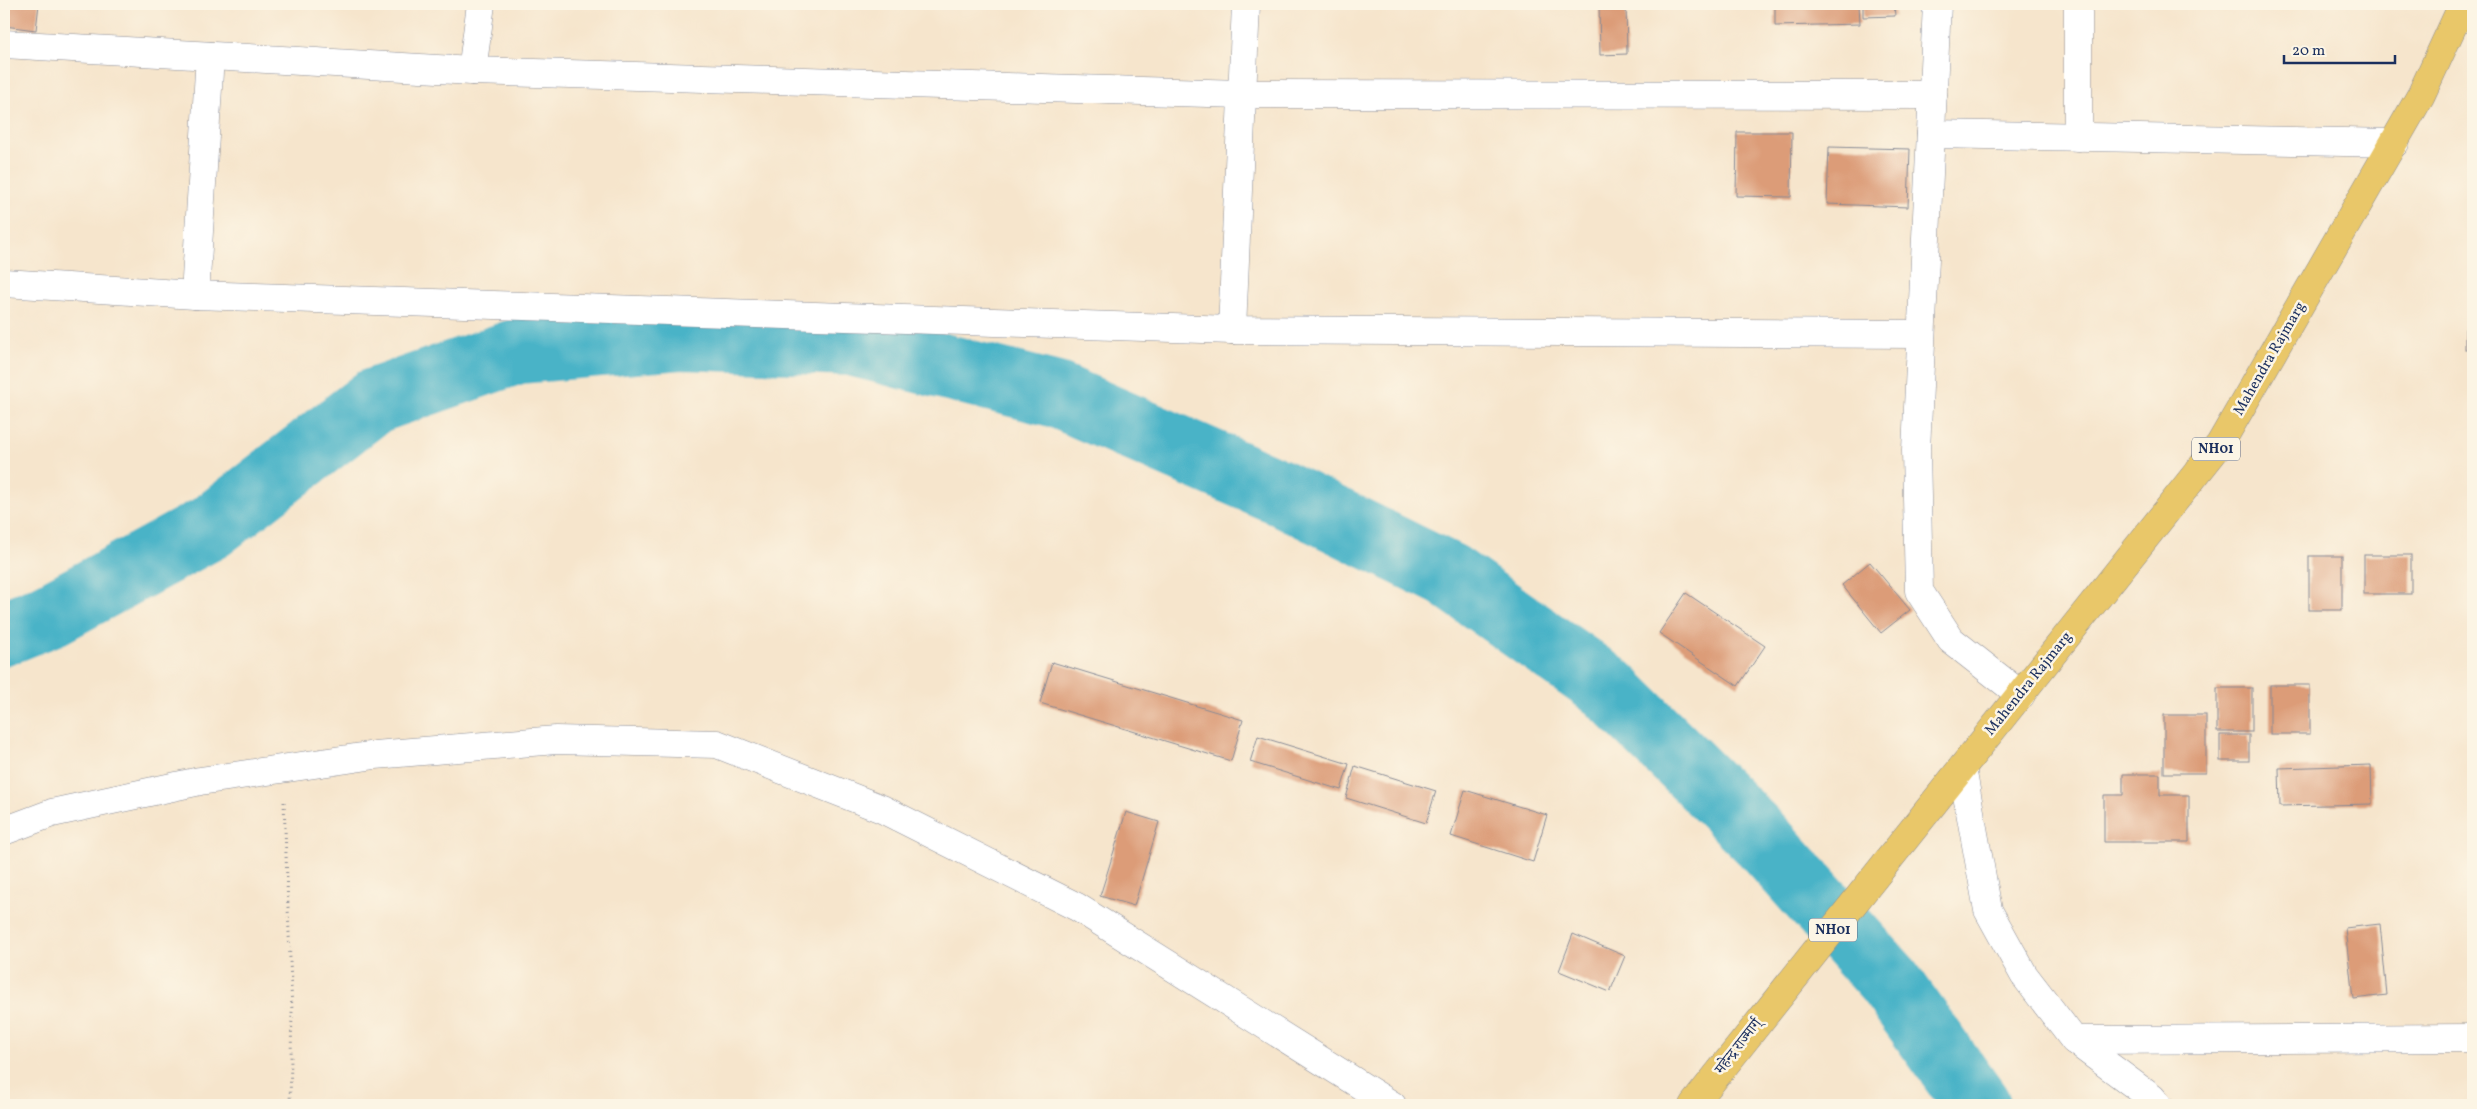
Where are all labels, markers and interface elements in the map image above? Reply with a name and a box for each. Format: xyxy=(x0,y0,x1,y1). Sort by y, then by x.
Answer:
scale bar xyxy=(2284,32,2396,64)
text: 20 m xyxy=(2292,41,2325,62)
street label: Mahendra Rajmarg xyxy=(2229,298,2311,420)
road number: NH01 xyxy=(2192,438,2240,460)
street label: Mahendra Rajmarg xyxy=(1980,627,2078,740)
road number: NH01 xyxy=(1809,918,1857,942)
street label: महेन्द्र राज्मार्ग् xyxy=(1710,1013,1769,1080)

